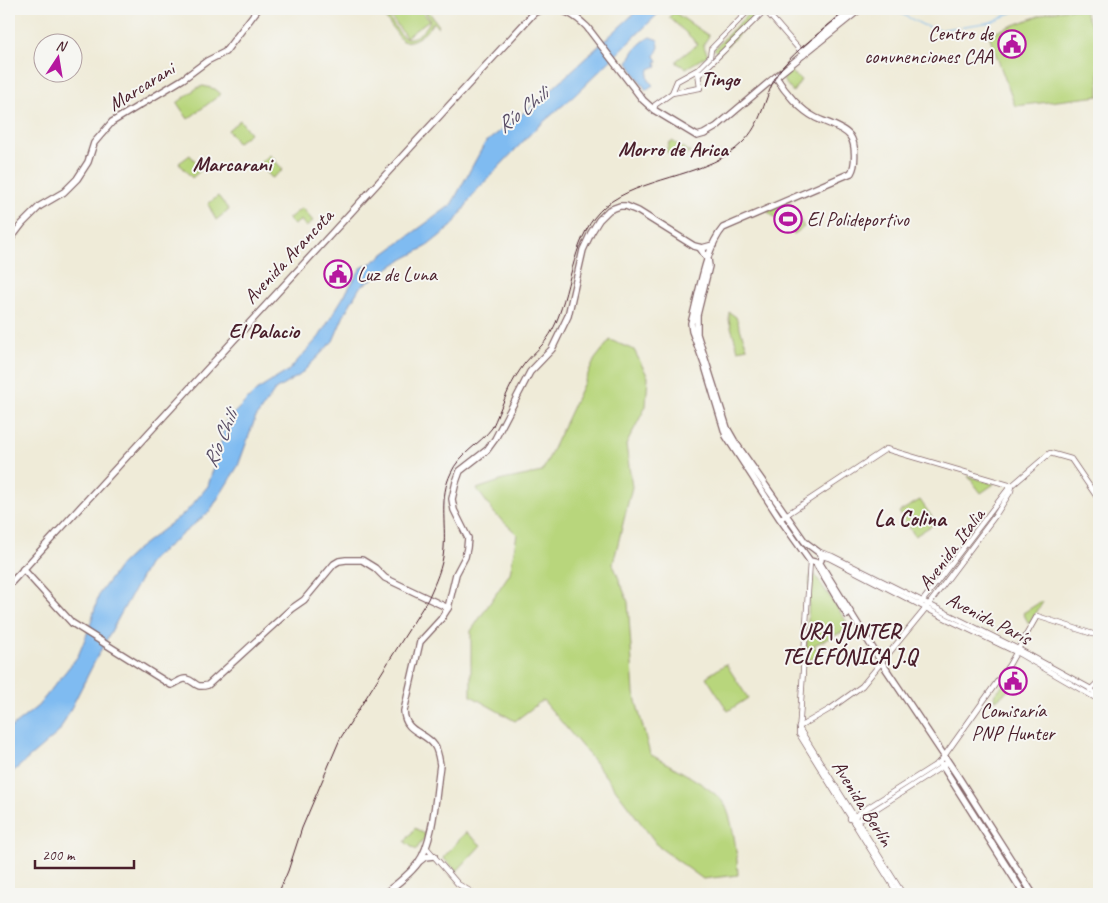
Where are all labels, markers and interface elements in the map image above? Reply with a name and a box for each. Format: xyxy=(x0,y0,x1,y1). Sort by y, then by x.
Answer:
place label: Centro de convnenciones CAA xyxy=(864,21,994,69)
public building icon: Centro de convnenciones CAA xyxy=(997,29,1027,59)
north arrow xyxy=(32,32,82,82)
text: N xyxy=(55,37,69,55)
street label: Marcarani xyxy=(103,55,181,117)
district label: Tingo xyxy=(701,66,742,92)
water label: Río Chili xyxy=(491,79,557,138)
district label: Morro de Arica xyxy=(618,136,729,162)
district label: Marcarani xyxy=(193,151,274,177)
street label: Avenida Arancota xyxy=(238,202,340,309)
sports icon: El Polideportivo xyxy=(773,204,803,234)
place label: El Polideportivo xyxy=(807,207,910,232)
public building icon: Luz de Luna xyxy=(323,259,353,289)
place label: Luz de Luna xyxy=(357,262,438,287)
district label: El Palacio xyxy=(229,318,301,344)
water label: Río Chili xyxy=(197,402,245,471)
street label: Avenida Italia xyxy=(913,502,991,595)
district label: La Colina xyxy=(874,505,948,533)
street label: Avenida París xyxy=(942,586,1037,651)
district label: URA JUNTER TELEFÓNICA J.Q xyxy=(781,618,920,671)
public building icon: Comisaría PNP Hunter xyxy=(998,666,1028,696)
place label: Comisaría PNP Hunter xyxy=(972,698,1056,746)
street label: Avenida Berlín xyxy=(826,756,899,852)
scale bar xyxy=(35,838,134,870)
text: 200 m xyxy=(42,846,76,865)

